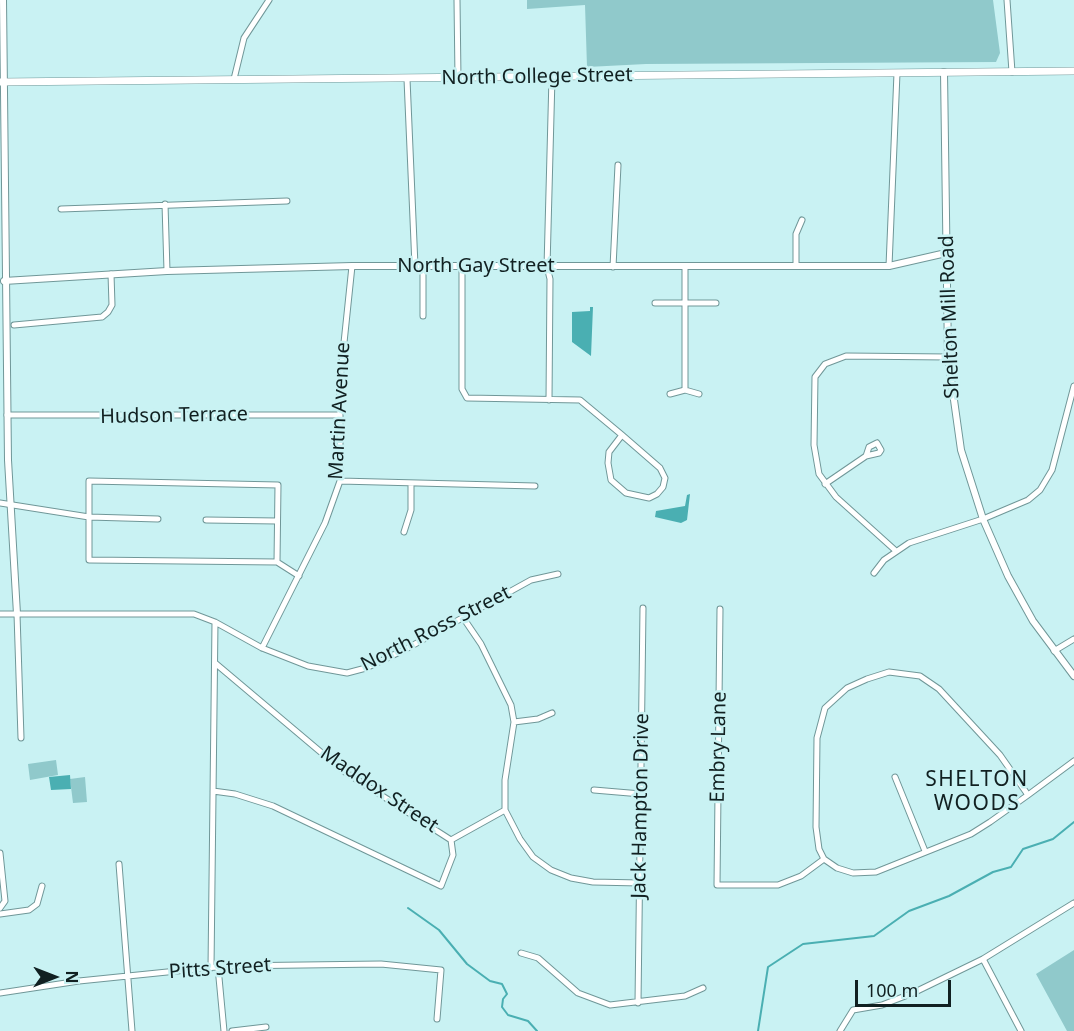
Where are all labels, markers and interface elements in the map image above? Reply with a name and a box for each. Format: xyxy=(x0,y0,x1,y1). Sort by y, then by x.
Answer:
street label: North College Street xyxy=(441,63,633,91)
street label: Shelton Mill Road xyxy=(935,235,965,399)
street label: North Gay Street xyxy=(397,254,555,278)
street label: Martin Avenue xyxy=(324,342,356,480)
street label: Hudson Terrace xyxy=(100,403,248,429)
street label: North Ross Street xyxy=(357,581,515,677)
street label: Embry Lane xyxy=(706,691,732,803)
street label: Jack Hampton Drive xyxy=(627,713,655,899)
street label: Maddox Street xyxy=(315,742,443,838)
district label: SHELTON WOODS xyxy=(925,767,1029,817)
north arrow xyxy=(24,947,84,1007)
street label: Pitts Street xyxy=(168,953,272,985)
scale bar xyxy=(858,968,954,1006)
text: N xyxy=(61,970,83,984)
text: 100 m xyxy=(866,978,918,1002)

